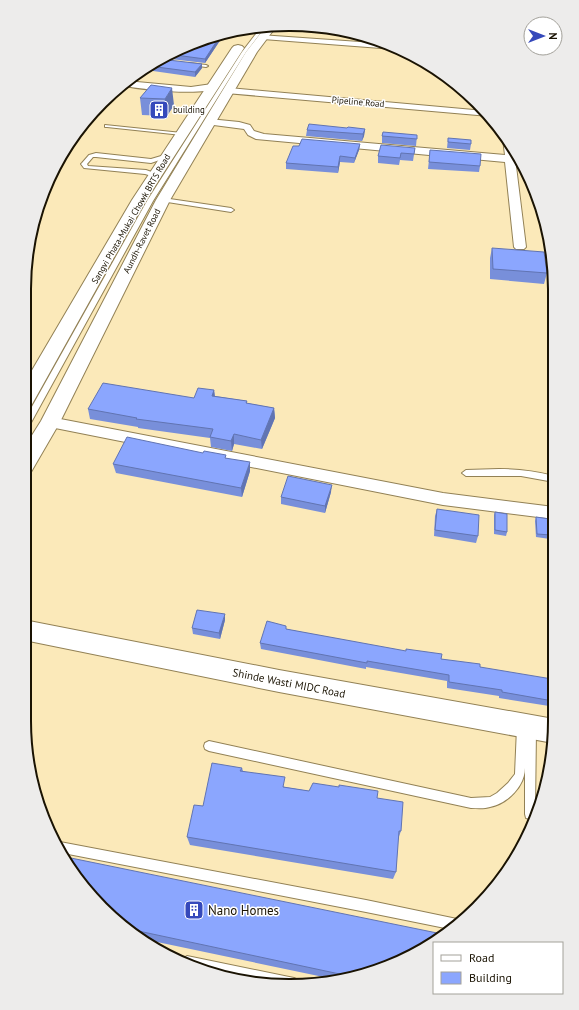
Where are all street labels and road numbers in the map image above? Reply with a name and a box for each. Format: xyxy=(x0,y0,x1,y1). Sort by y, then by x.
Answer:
street label: Pipeline Road xyxy=(331,94,385,109)
street label: Sangvi Phata-Mukai Chowk BRTS Road xyxy=(89,152,172,286)
street label: Aundh-Ravet Road xyxy=(121,206,163,275)
street label: Shinde Wasti MIDC Road xyxy=(231,665,347,701)

